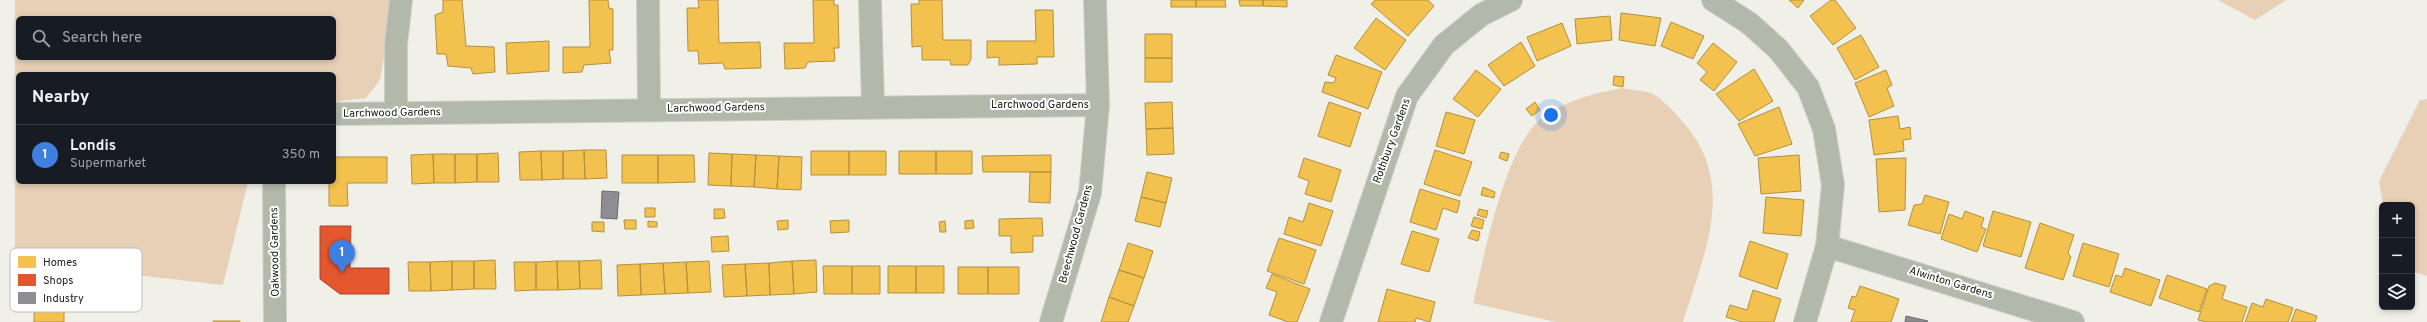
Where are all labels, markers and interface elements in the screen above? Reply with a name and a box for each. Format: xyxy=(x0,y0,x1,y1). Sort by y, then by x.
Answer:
search box xyxy=(16,16,336,60)
icon: search xyxy=(30,27,52,49)
text: Search here xyxy=(62,29,142,48)
text: Nearby xyxy=(32,87,89,109)
street label: Rothbury Gardens xyxy=(1370,97,1414,185)
street label: Larchwood Gardens xyxy=(991,98,1089,112)
street label: Larchwood Gardens xyxy=(667,100,765,116)
street label: Larchwood Gardens xyxy=(343,105,441,121)
your location xyxy=(1541,105,1561,125)
text: Londis xyxy=(70,137,116,156)
text: 1 xyxy=(42,147,48,163)
text: 350 m xyxy=(282,147,320,163)
text: Supermarket xyxy=(70,156,146,172)
street label: Beechwood Gardens xyxy=(1056,183,1096,285)
map controls xyxy=(2379,202,2415,310)
button: + xyxy=(2379,202,2415,238)
street label: Oakwood Gardens xyxy=(267,207,283,297)
button: − xyxy=(2379,238,2415,274)
pin: 1 xyxy=(329,240,355,273)
legend xyxy=(10,248,142,312)
text: Homes xyxy=(43,256,77,270)
street label: Alwinton Gardens xyxy=(1907,264,1995,302)
text: Shops xyxy=(43,274,73,288)
button: layers xyxy=(2379,274,2415,310)
text: Industry xyxy=(43,292,84,306)

